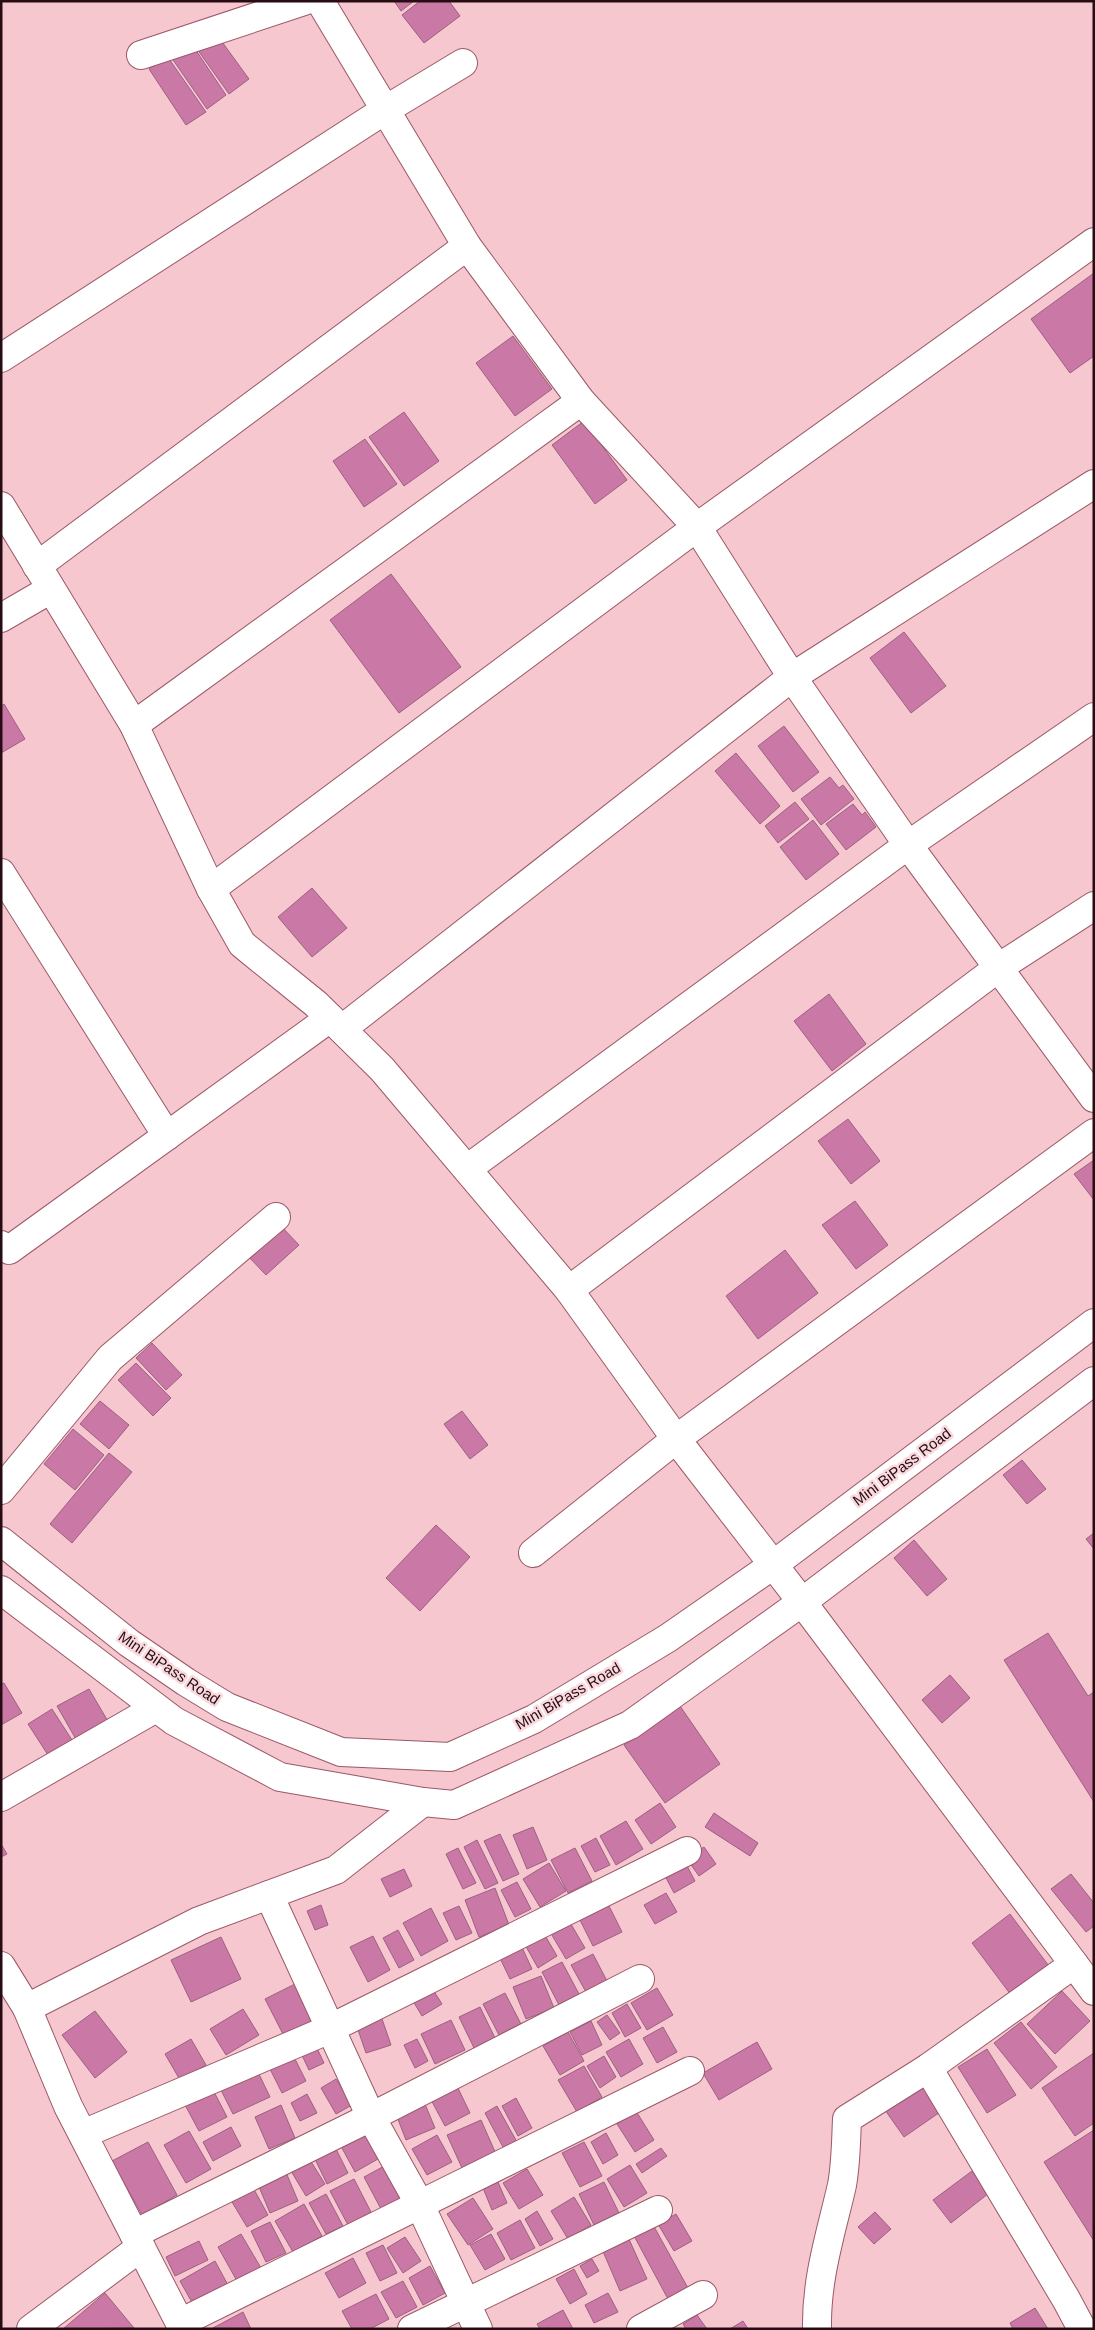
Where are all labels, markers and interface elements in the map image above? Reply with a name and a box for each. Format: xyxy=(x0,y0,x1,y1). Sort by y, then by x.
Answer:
street label: Mini BiPass Road xyxy=(849,1424,954,1509)
street label: Mini BiPass Road xyxy=(115,1627,223,1708)
street label: Mini BiPass Road xyxy=(512,1659,623,1733)

